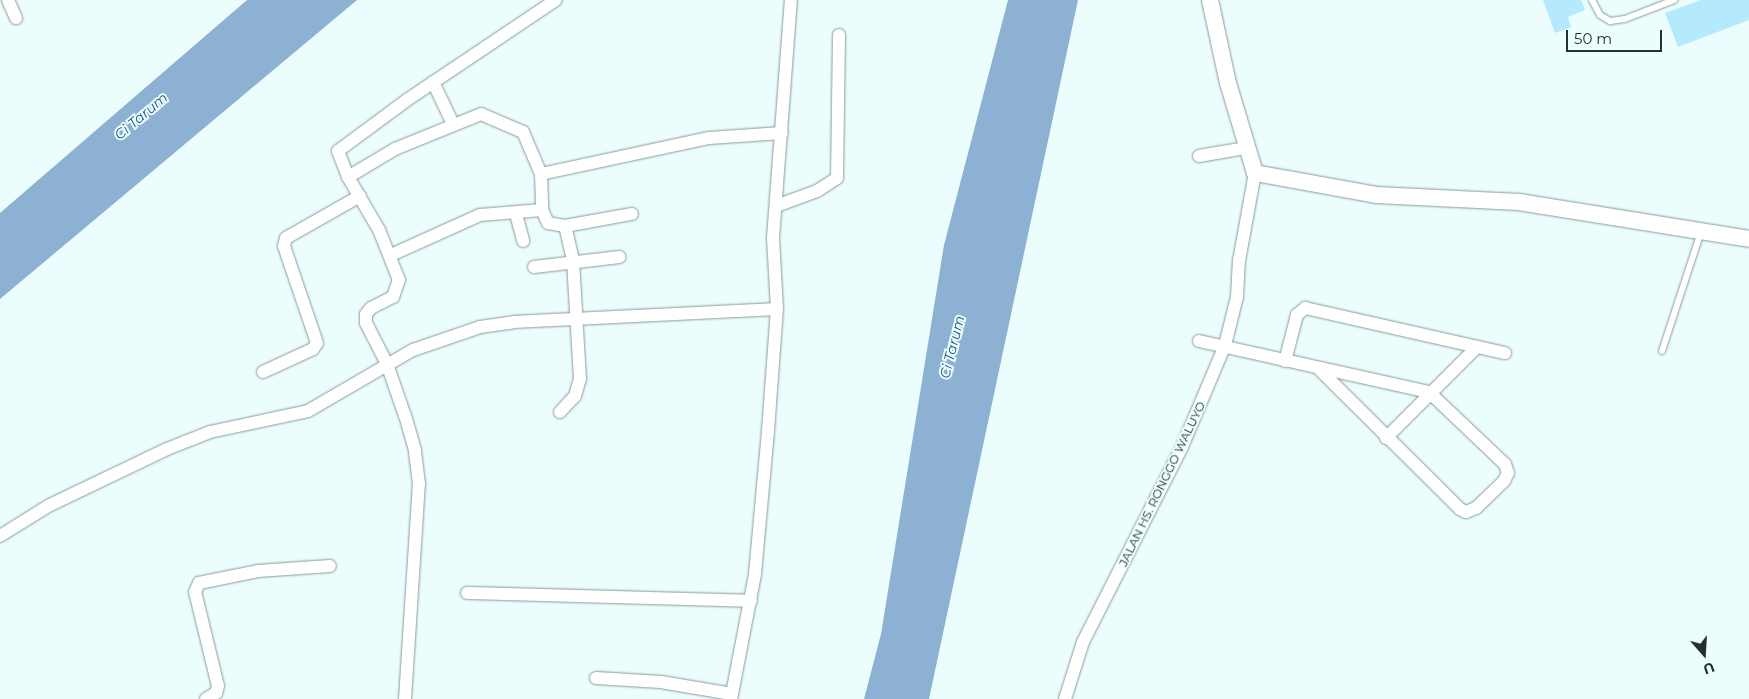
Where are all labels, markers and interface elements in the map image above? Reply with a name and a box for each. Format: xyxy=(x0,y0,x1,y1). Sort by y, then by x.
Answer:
scale bar xyxy=(1569,20,1665,52)
text: 50 m xyxy=(1574,29,1612,48)
water label: Ci Tarum xyxy=(111,89,171,143)
water label: Ci Tarum xyxy=(936,314,968,380)
street label: JALAN HS. RONGGO WALUYO xyxy=(1116,399,1208,569)
north arrow xyxy=(1679,629,1729,679)
text: U xyxy=(1701,658,1717,678)

